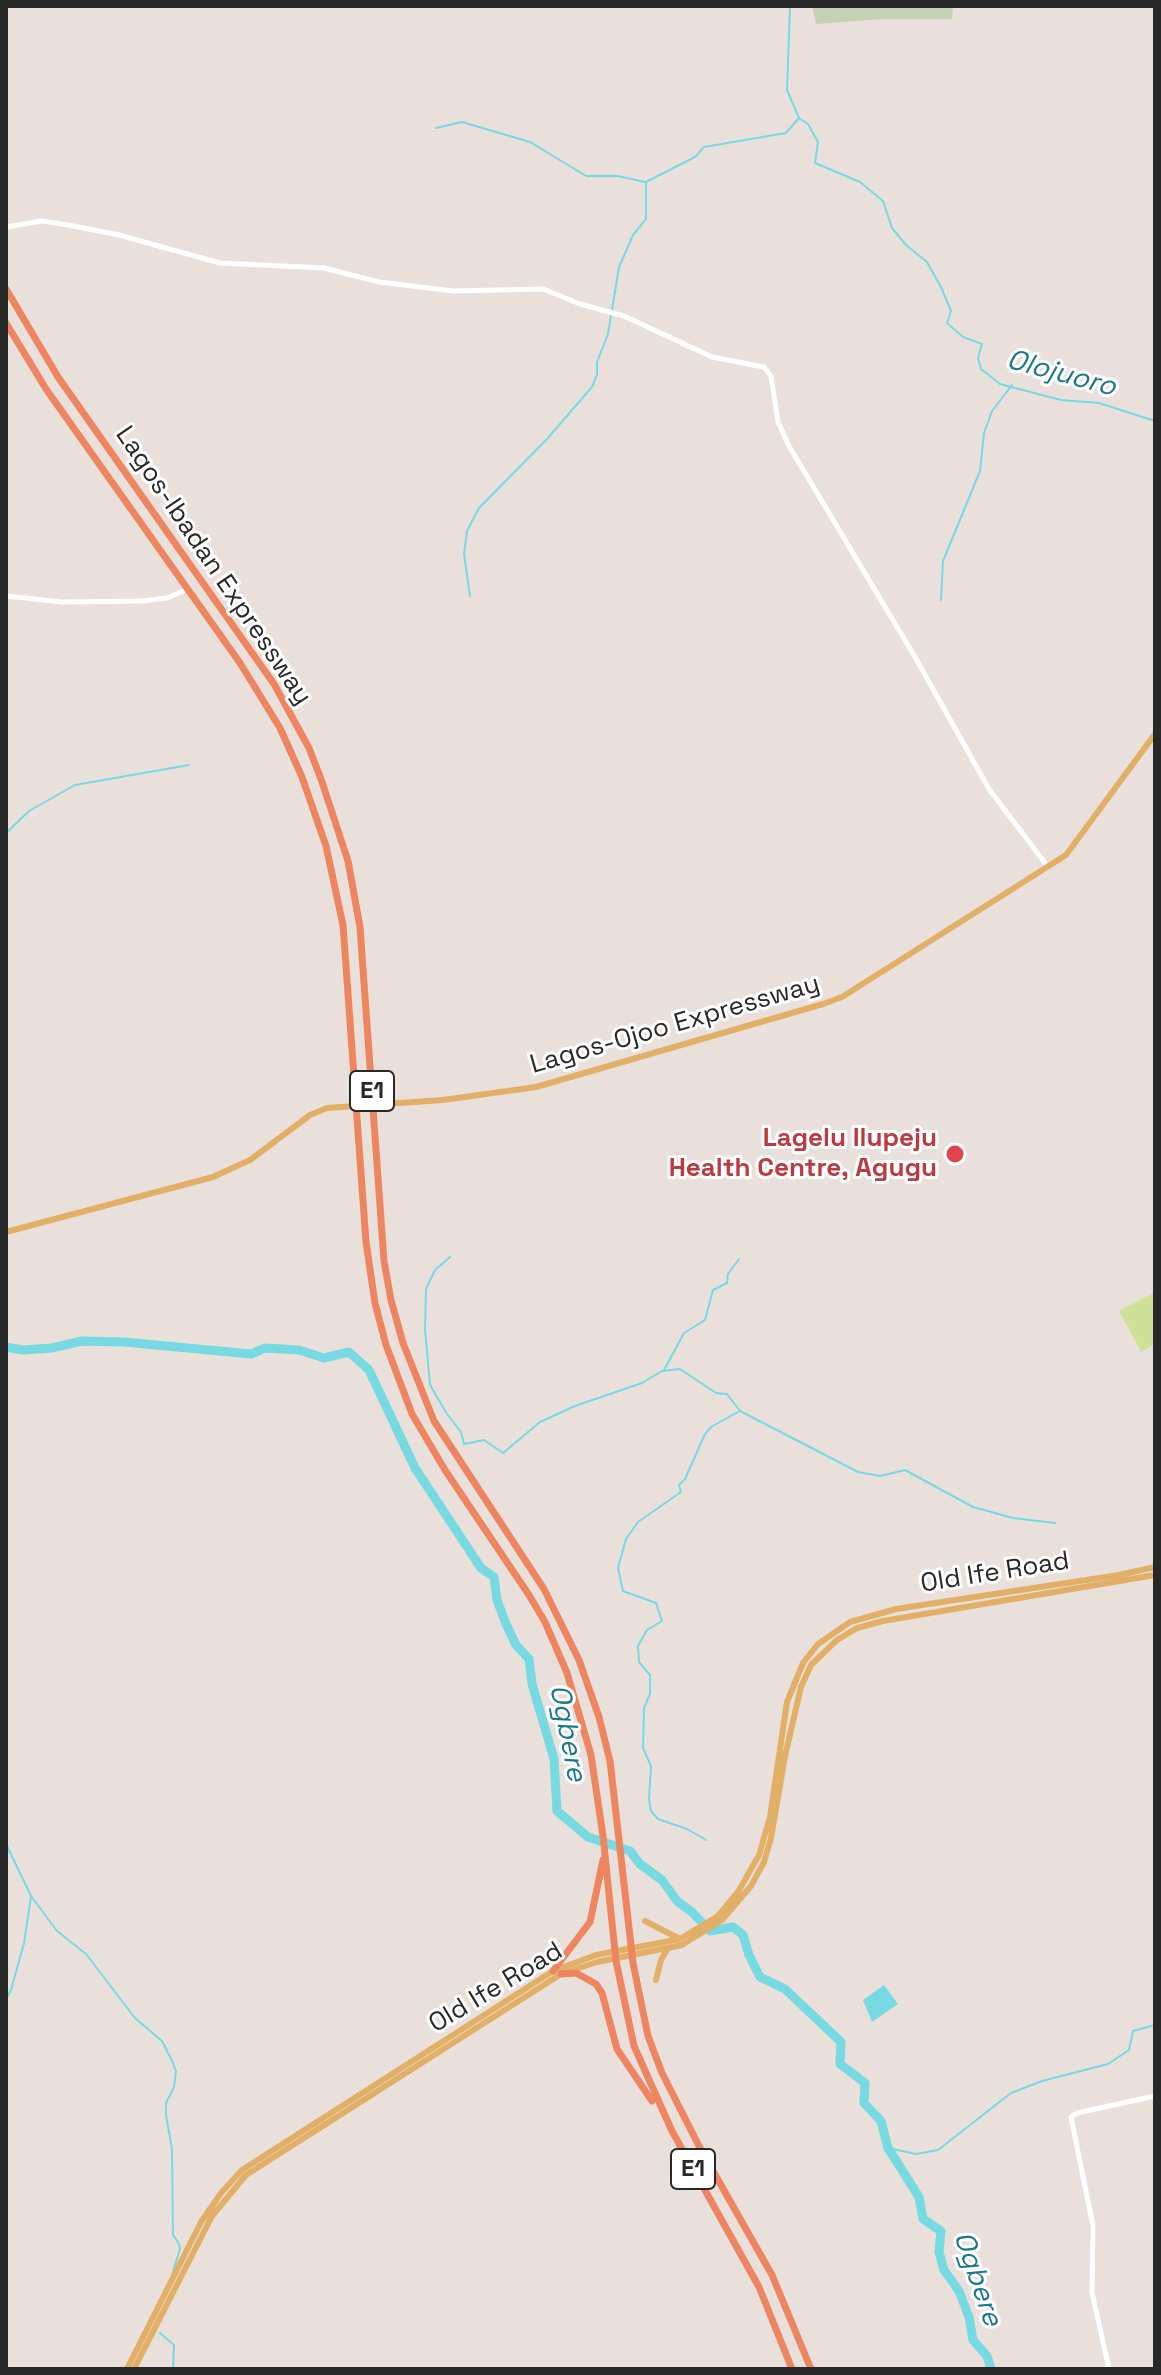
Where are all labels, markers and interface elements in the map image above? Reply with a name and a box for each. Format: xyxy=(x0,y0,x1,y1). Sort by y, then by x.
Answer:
water label: Olojuoro xyxy=(1003,343,1119,405)
street label: Lagos-Ibadan Expressway xyxy=(108,421,318,711)
street label: Lagos-Ojoo Expressway xyxy=(527,969,823,1081)
road number: E1 xyxy=(350,1071,394,1111)
place label: Lagelu Ilupeju Health Centre, Agugu xyxy=(669,1123,937,1184)
marker: Lagelu Ilupeju Health Centre, Agugu xyxy=(944,1143,966,1165)
street label: Old Ife Road xyxy=(918,1546,1072,1600)
water label: Ogbere xyxy=(541,1682,593,1784)
street label: Old Ife Road xyxy=(424,1936,568,2040)
road number: E1 xyxy=(671,2149,715,2189)
water label: Ogbere xyxy=(945,2227,1009,2331)

